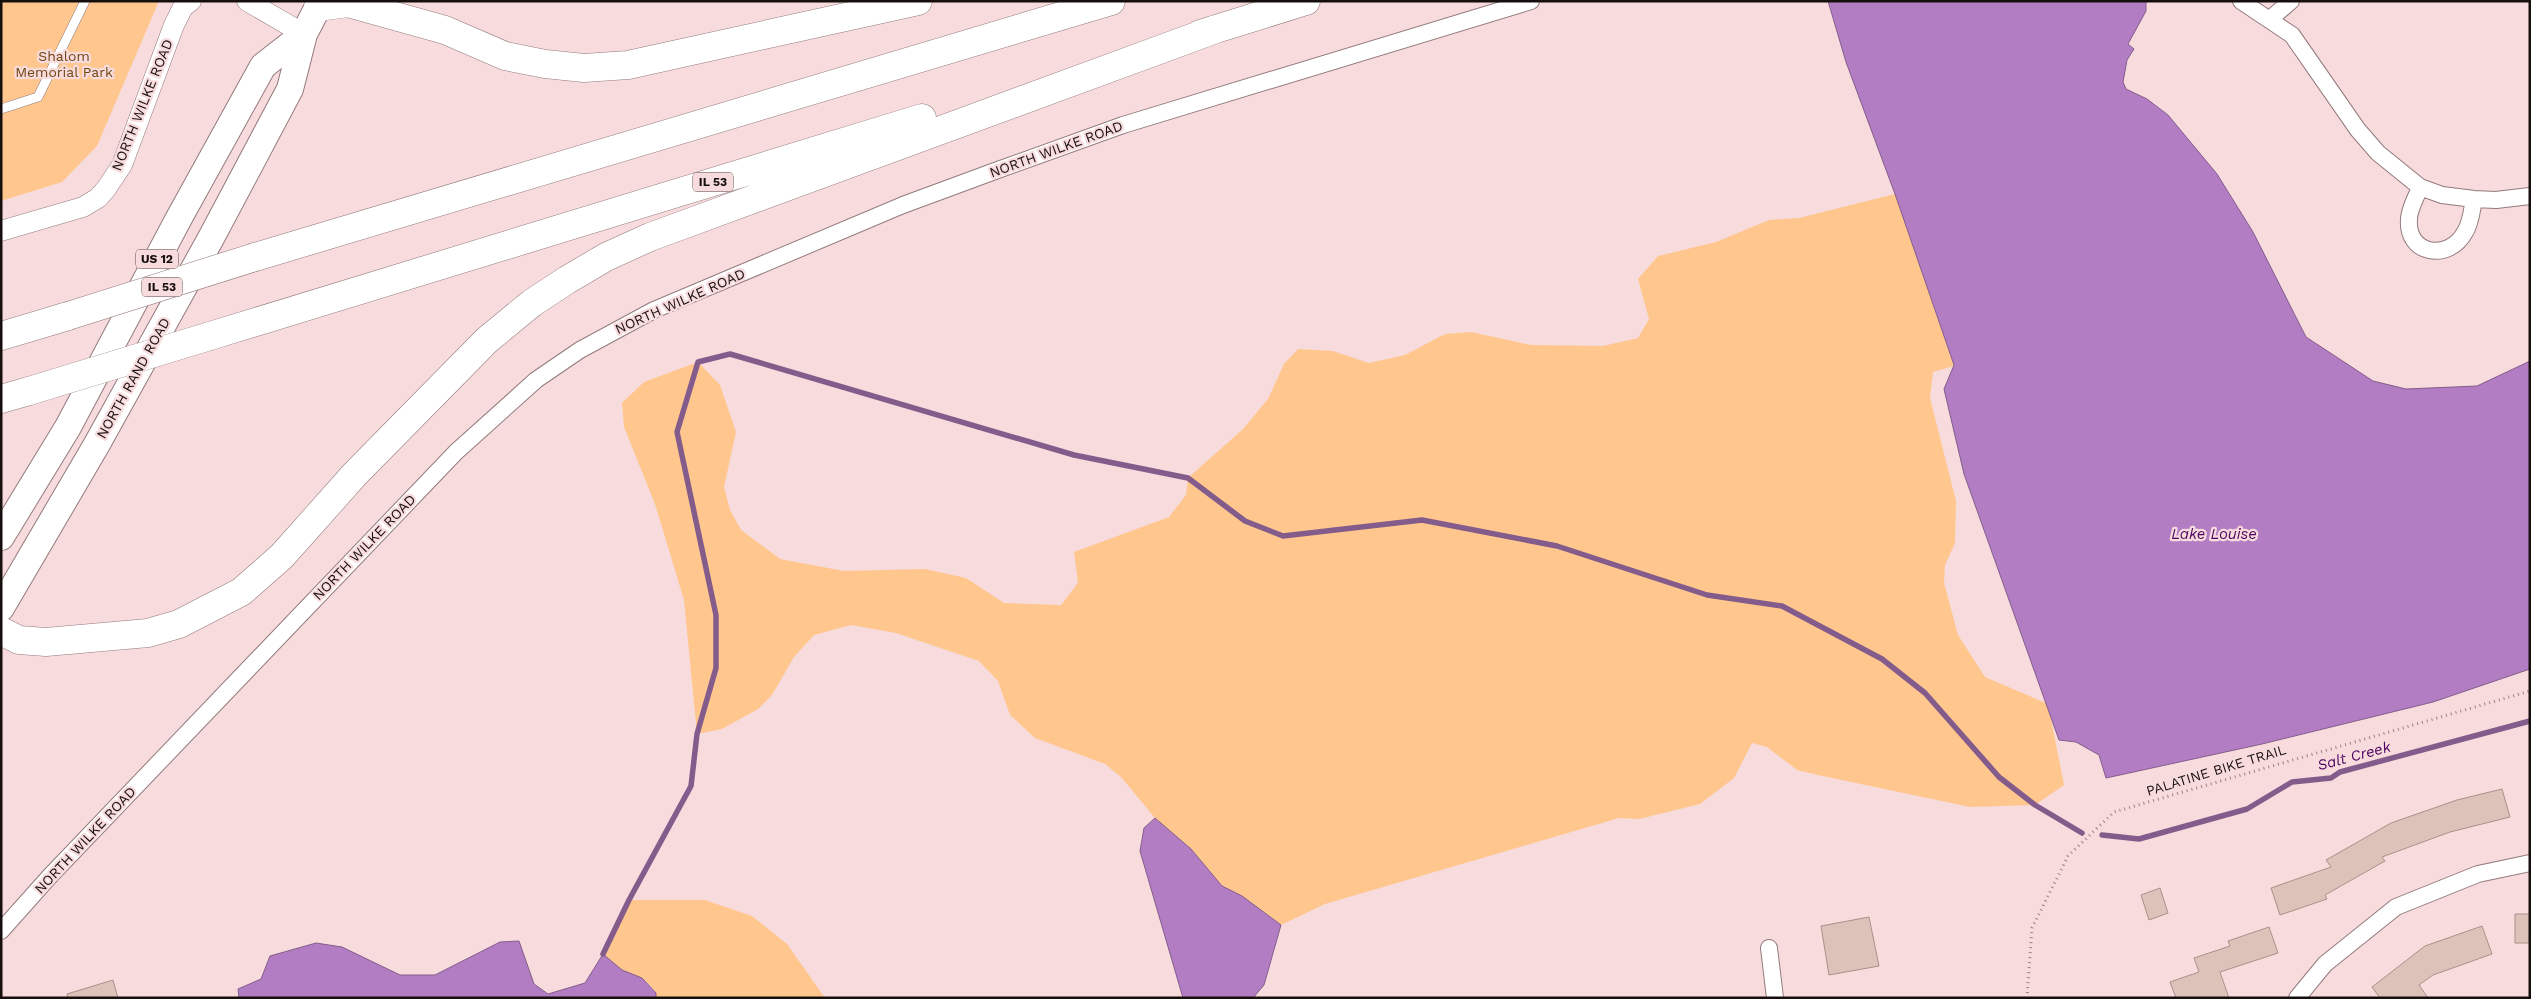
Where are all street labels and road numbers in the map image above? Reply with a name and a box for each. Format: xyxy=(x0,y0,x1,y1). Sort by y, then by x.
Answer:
street label: NORTH WILKE ROAD xyxy=(108,37,176,173)
street label: NORTH WILKE ROAD xyxy=(987,117,1125,181)
road number: IL 53 xyxy=(693,172,733,192)
road number: US 12 xyxy=(136,250,178,268)
street label: NORTH WILKE ROAD xyxy=(613,265,747,337)
road number: IL 53 xyxy=(142,278,182,296)
street label: NORTH RAND ROAD xyxy=(93,315,173,441)
street label: NORTH WILKE ROAD xyxy=(309,491,419,603)
street label: PALATINE BIKE TRAIL xyxy=(2144,741,2288,799)
street label: NORTH WILKE ROAD xyxy=(31,783,139,897)

